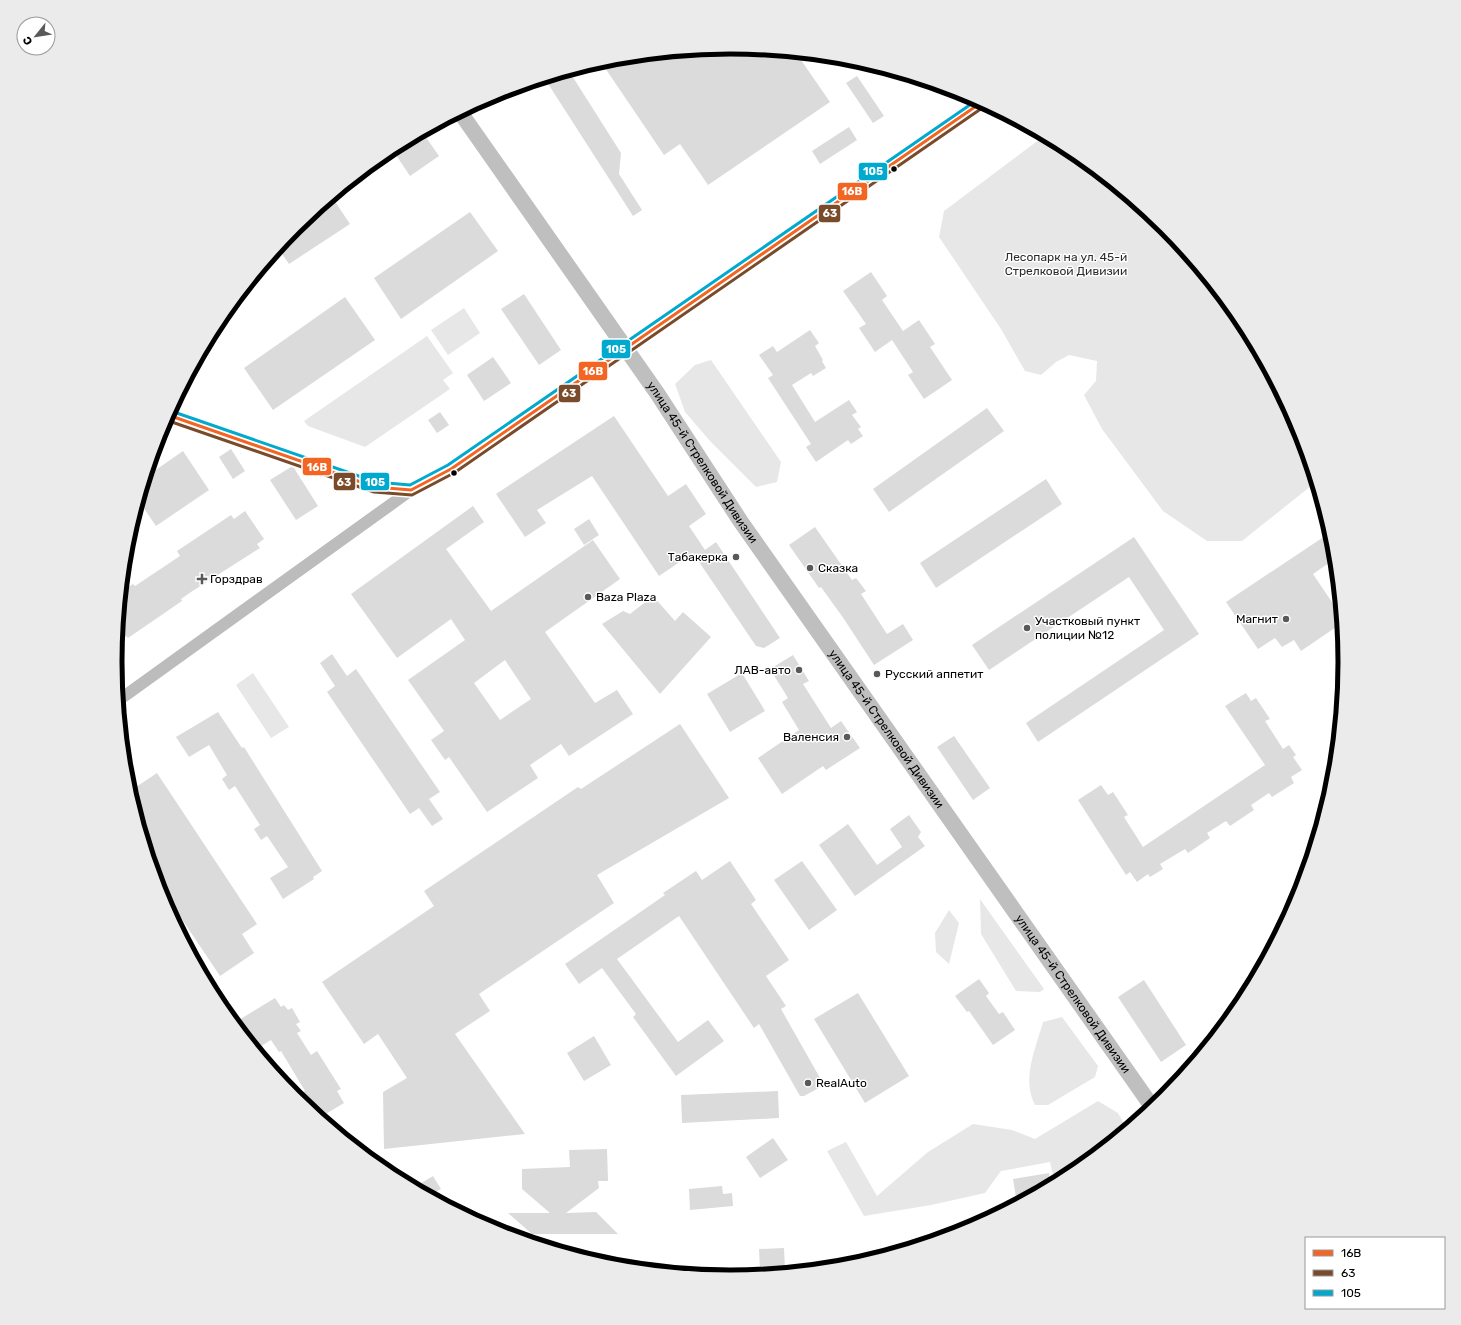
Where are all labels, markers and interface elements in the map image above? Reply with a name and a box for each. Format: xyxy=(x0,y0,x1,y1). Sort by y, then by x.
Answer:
north arrow xyxy=(16,16,56,56)
text: С xyxy=(20,34,35,47)
line badge: 105 xyxy=(858,162,888,181)
unlabelled marker xyxy=(889,164,899,174)
text: 105 xyxy=(863,165,883,178)
line badge: 16В xyxy=(837,182,868,201)
text: 16В xyxy=(842,185,862,198)
line badge: 63 xyxy=(818,204,841,223)
text: 63 xyxy=(823,207,837,220)
park label: Лесопарк на ул. 45-й Стрелковой Дивизии xyxy=(1005,250,1127,278)
line badge: 105 xyxy=(601,339,631,359)
text: 105 xyxy=(606,343,626,356)
line badge: 16В xyxy=(578,361,608,381)
text: 16В xyxy=(583,365,603,378)
street label: улица 45-й Стрелковой Дивизии xyxy=(644,379,761,546)
line badge: 63 xyxy=(558,384,581,403)
text: 63 xyxy=(562,387,576,400)
line badge: 16В xyxy=(302,457,332,476)
text: 16В xyxy=(307,461,327,474)
unlabelled marker xyxy=(449,468,459,478)
line badge: 63 xyxy=(333,472,356,491)
line badge: 105 xyxy=(360,472,390,491)
text: 63 xyxy=(337,476,351,489)
text: 105 xyxy=(365,476,385,489)
place label: Табакерка xyxy=(668,550,728,564)
marker: Табакерка xyxy=(731,552,741,562)
place label: Сказка xyxy=(818,561,858,575)
marker: Сказка xyxy=(805,563,815,573)
place label: Горздрав xyxy=(210,572,263,586)
marker: Горздрав xyxy=(197,574,207,584)
place label: Baza Plaza xyxy=(596,590,656,604)
marker: Baza Plaza xyxy=(583,592,593,602)
place label: Магнит xyxy=(1236,612,1278,626)
place label: Участковый пункт полиции №12 xyxy=(1035,614,1140,642)
marker: Магнит xyxy=(1281,614,1291,624)
marker: Участковый пункт полиции №12 xyxy=(1022,623,1032,633)
street label: улица 45-й Стрелковой Дивизии xyxy=(826,647,947,811)
place label: ЛАВ-авто xyxy=(734,663,791,677)
marker: ЛАВ-авто xyxy=(794,665,804,675)
place label: Русский аппетит xyxy=(885,667,983,681)
marker: Русский аппетит xyxy=(872,669,882,679)
place label: Валенсия xyxy=(783,730,839,744)
marker: Валенсия xyxy=(842,732,852,742)
street label: улица 45-й Стрелковой Дивизии xyxy=(1012,912,1133,1076)
place label: RealAuto xyxy=(816,1076,867,1090)
marker: RealAuto xyxy=(803,1078,813,1088)
legend xyxy=(1305,1237,1445,1309)
text: 16В xyxy=(1341,1246,1361,1260)
text: 63 xyxy=(1341,1266,1355,1280)
text: 105 xyxy=(1341,1286,1361,1300)

